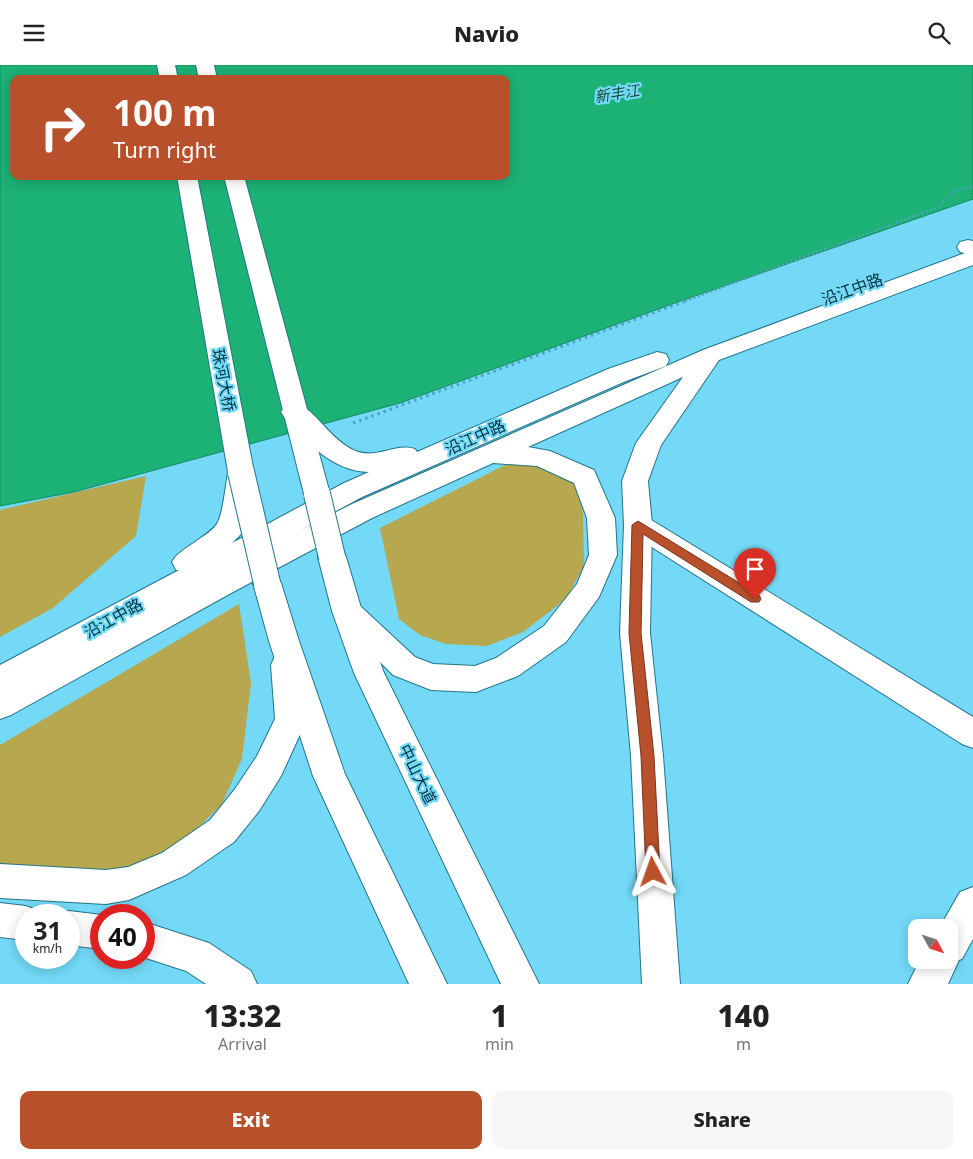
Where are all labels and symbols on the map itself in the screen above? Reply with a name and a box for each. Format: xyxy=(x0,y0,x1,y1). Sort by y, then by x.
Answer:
water label: 新丰江 xyxy=(593,79,643,106)
street label: 沿江中路 xyxy=(818,268,886,310)
street label: 珠河大桥 xyxy=(207,346,241,414)
street label: 沿江中路 xyxy=(441,414,509,460)
pin xyxy=(734,548,776,599)
street label: 沿江中路 xyxy=(80,593,146,643)
street label: 中山大道 xyxy=(394,740,442,808)
position arrow xyxy=(626,845,678,897)
speed limit sign: 40 xyxy=(90,904,155,969)
north arrow xyxy=(908,919,958,969)

